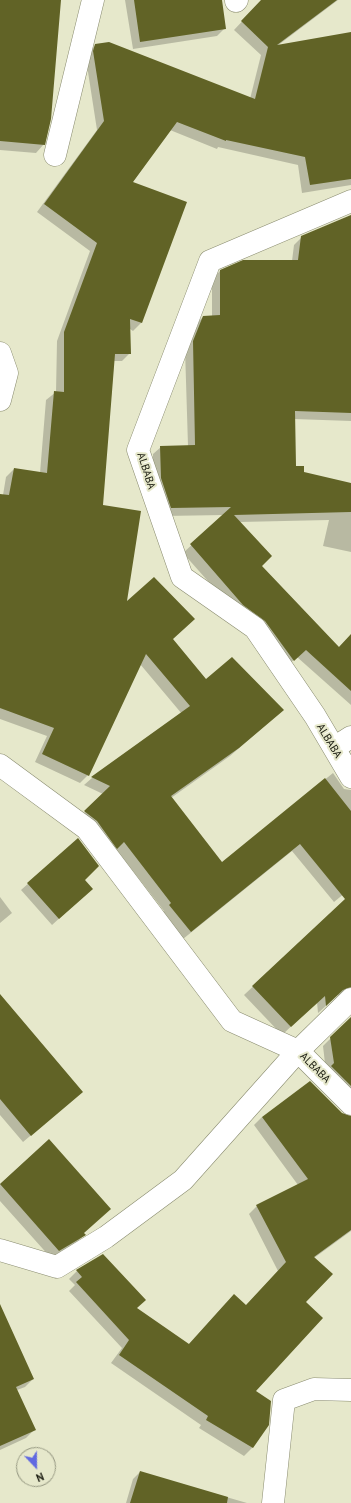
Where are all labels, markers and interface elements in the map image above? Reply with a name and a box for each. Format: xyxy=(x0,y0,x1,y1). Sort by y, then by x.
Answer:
street label: ALBABA xyxy=(134,451,158,491)
street label: ALBABA xyxy=(314,721,344,761)
street label: ALBABA xyxy=(297,1050,333,1086)
north arrow xyxy=(16,1447,56,1487)
text: N xyxy=(34,1469,46,1485)

